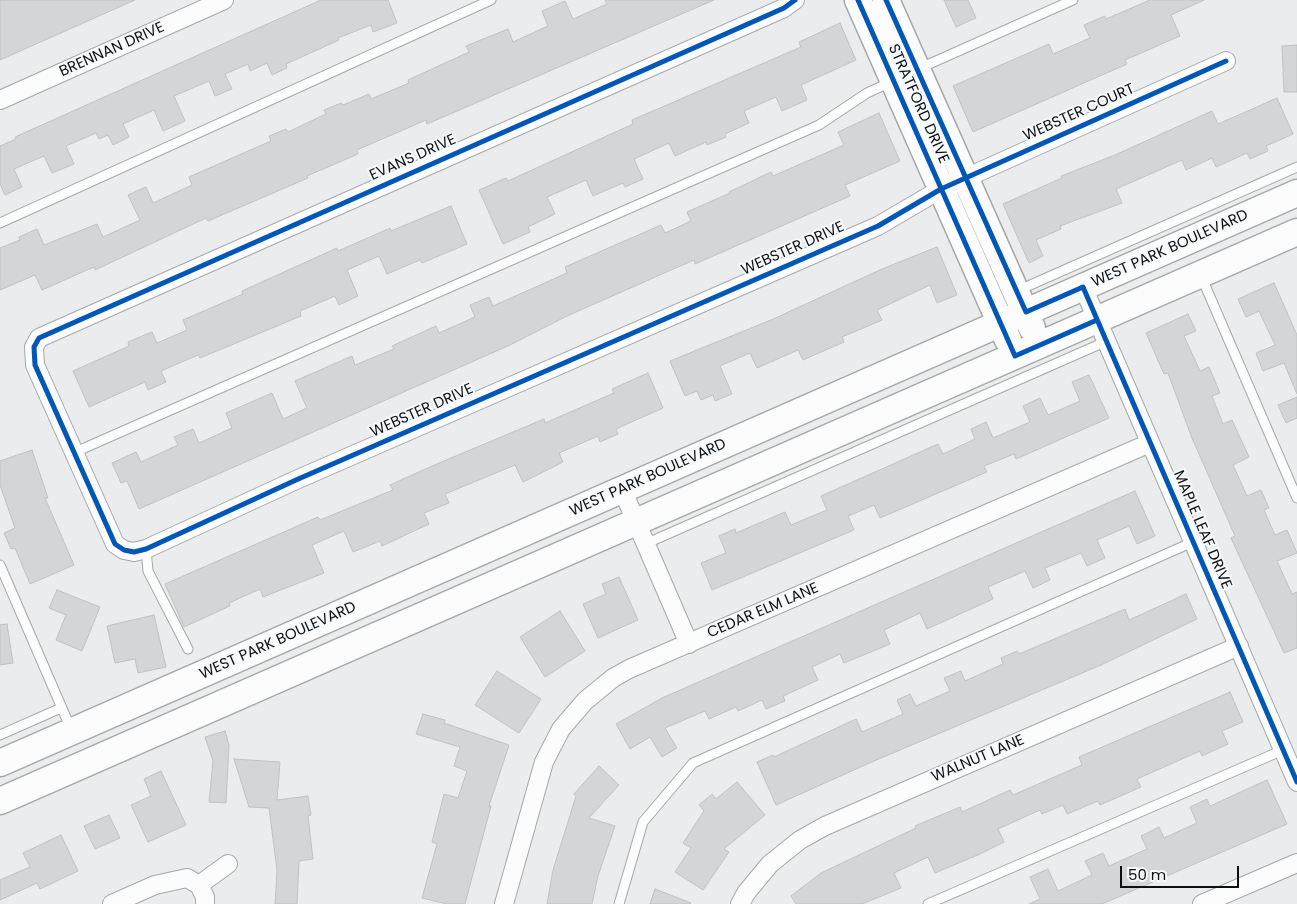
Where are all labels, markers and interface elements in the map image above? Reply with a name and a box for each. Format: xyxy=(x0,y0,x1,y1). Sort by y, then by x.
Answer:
street label: BRENNAN DRIVE xyxy=(57,19,167,81)
street label: STRATFORD DRIVE xyxy=(884,42,952,166)
street label: WEBSTER COURT xyxy=(1021,80,1137,146)
street label: EVANS DRIVE xyxy=(367,131,459,185)
street label: WEST PARK BOULEVARD xyxy=(1089,206,1251,292)
street label: WEBSTER DRIVE xyxy=(739,218,847,280)
street label: WEBSTER DRIVE xyxy=(368,380,476,442)
street label: WEST PARK BOULEVARD xyxy=(567,435,729,521)
street label: MAPLE LEAF DRIVE xyxy=(1169,468,1235,592)
street label: CEDAR ELM LANE xyxy=(705,579,821,643)
street label: WEST PARK BOULEVARD xyxy=(197,598,359,684)
street label: WALNUT LANE xyxy=(929,731,1027,787)
scale bar xyxy=(1122,856,1241,888)
text: 50 m xyxy=(1128,864,1166,885)

